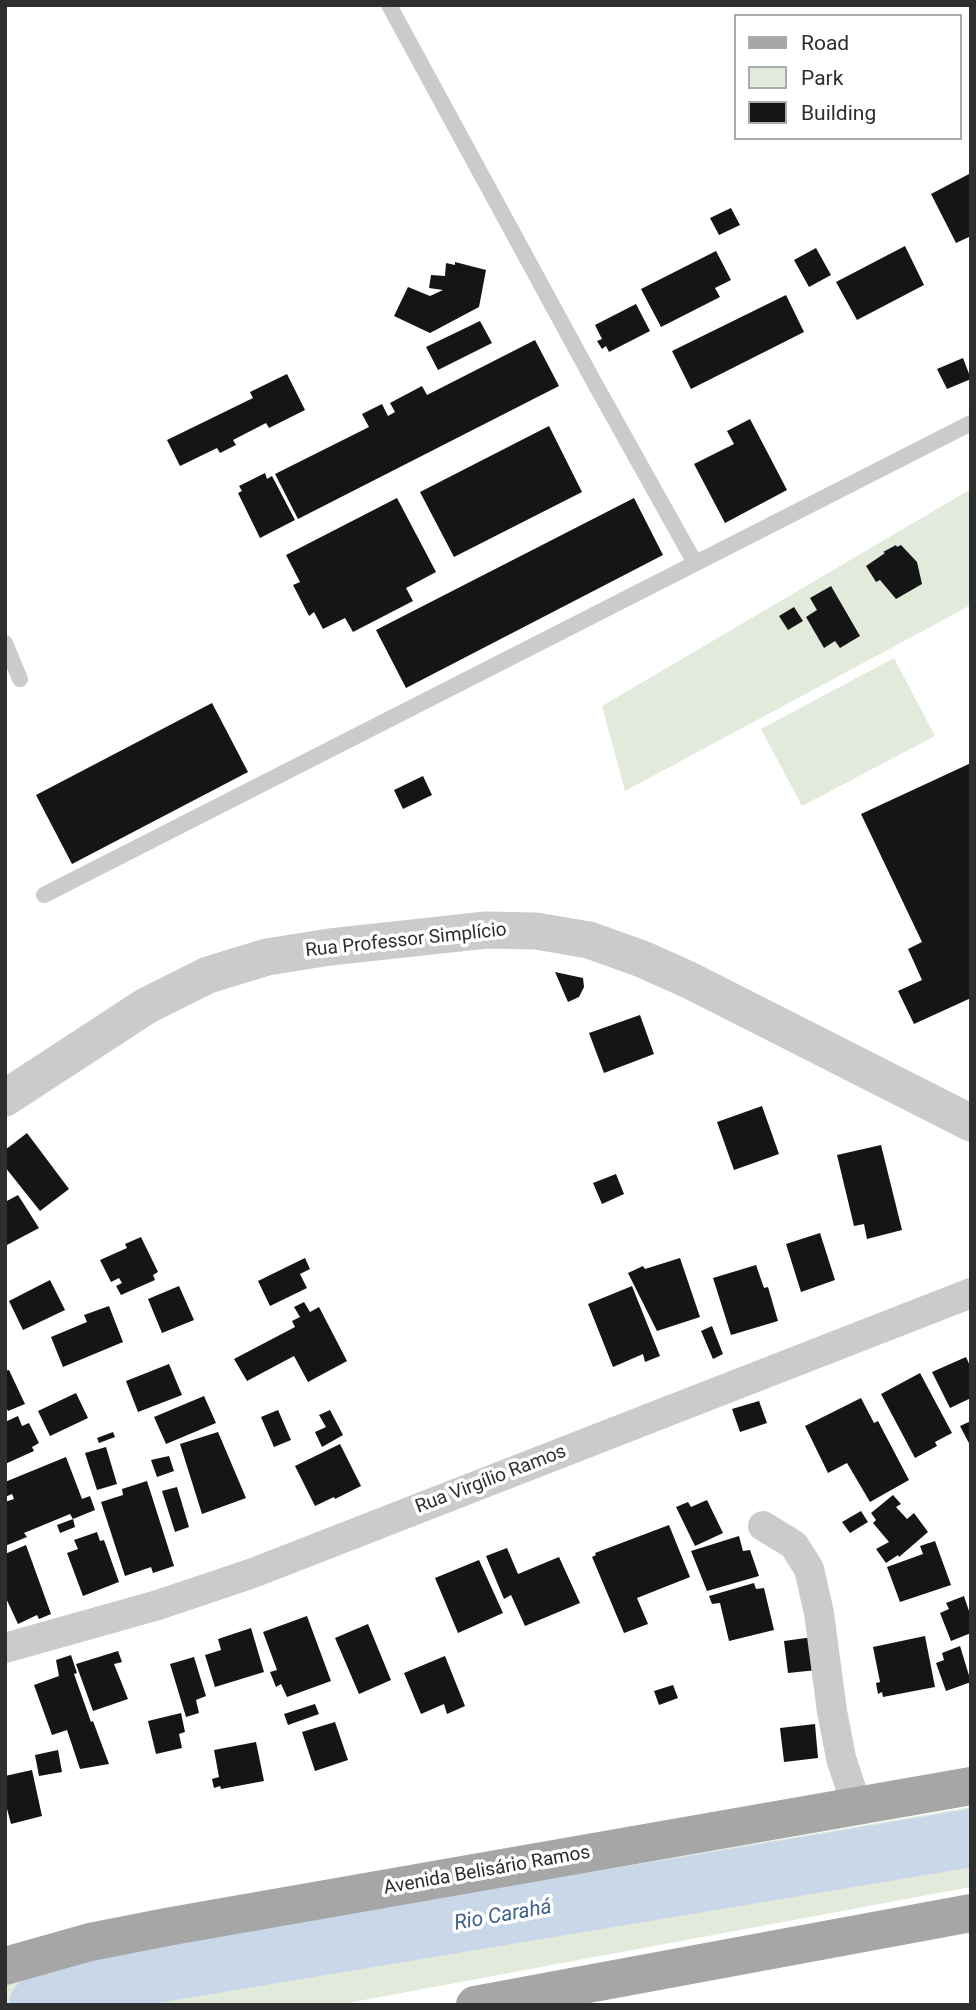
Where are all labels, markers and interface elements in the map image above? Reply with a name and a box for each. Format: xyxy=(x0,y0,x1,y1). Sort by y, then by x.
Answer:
legend xyxy=(734,14,962,140)
text: Road xyxy=(801,31,849,55)
text: Park xyxy=(801,66,843,90)
text: Building xyxy=(801,101,876,125)
street label: Rua Professor Simplício xyxy=(304,919,508,963)
street label: Rua Virgílio Ramos xyxy=(412,1441,570,1519)
street label: Avenida Belisário Ramos xyxy=(382,1842,592,1900)
water label: Rio Carahá xyxy=(452,1895,554,1937)

